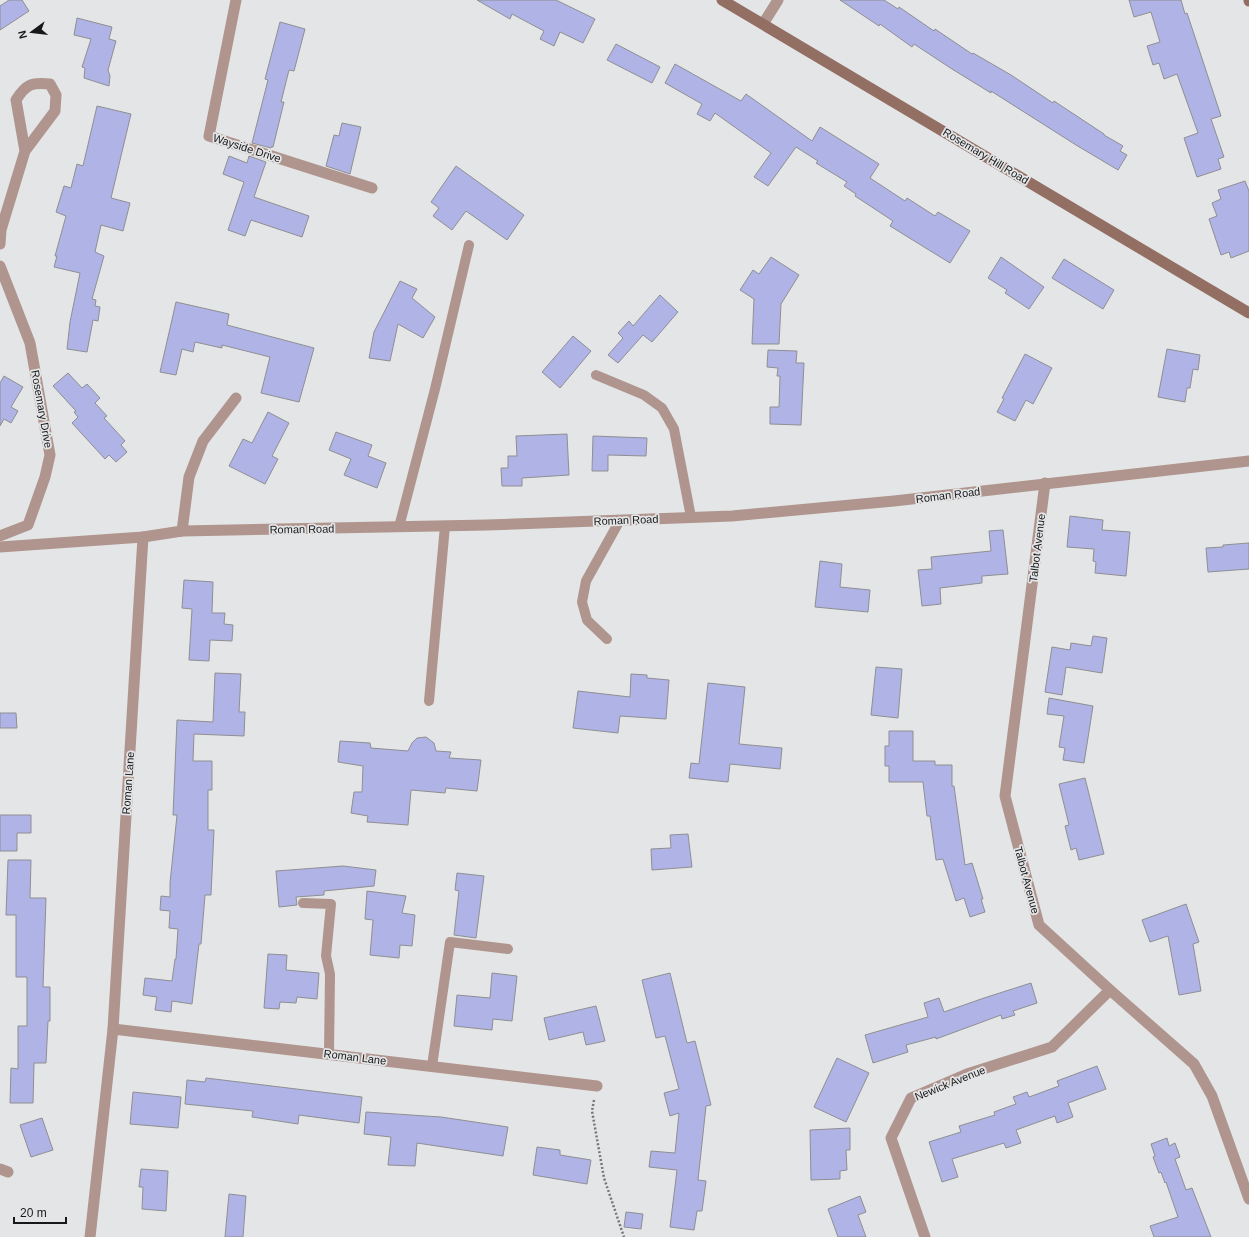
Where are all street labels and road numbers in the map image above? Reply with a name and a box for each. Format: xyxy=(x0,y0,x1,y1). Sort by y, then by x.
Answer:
street label: Rosemary Hill Road xyxy=(941,126,1031,186)
street label: Wayside Drive xyxy=(212,131,282,165)
street label: Rosemary Drive xyxy=(29,369,55,449)
street label: Roman Road xyxy=(915,485,981,505)
street label: Roman Road xyxy=(593,513,659,527)
street label: Talbot Avenue xyxy=(1027,513,1047,583)
street label: Roman Road xyxy=(269,522,335,536)
street label: Roman Lane xyxy=(120,751,136,815)
street label: Talbot Avenue xyxy=(1012,845,1042,915)
street label: Roman Lane xyxy=(323,1047,387,1067)
street label: Newick Avenue xyxy=(913,1063,987,1103)

